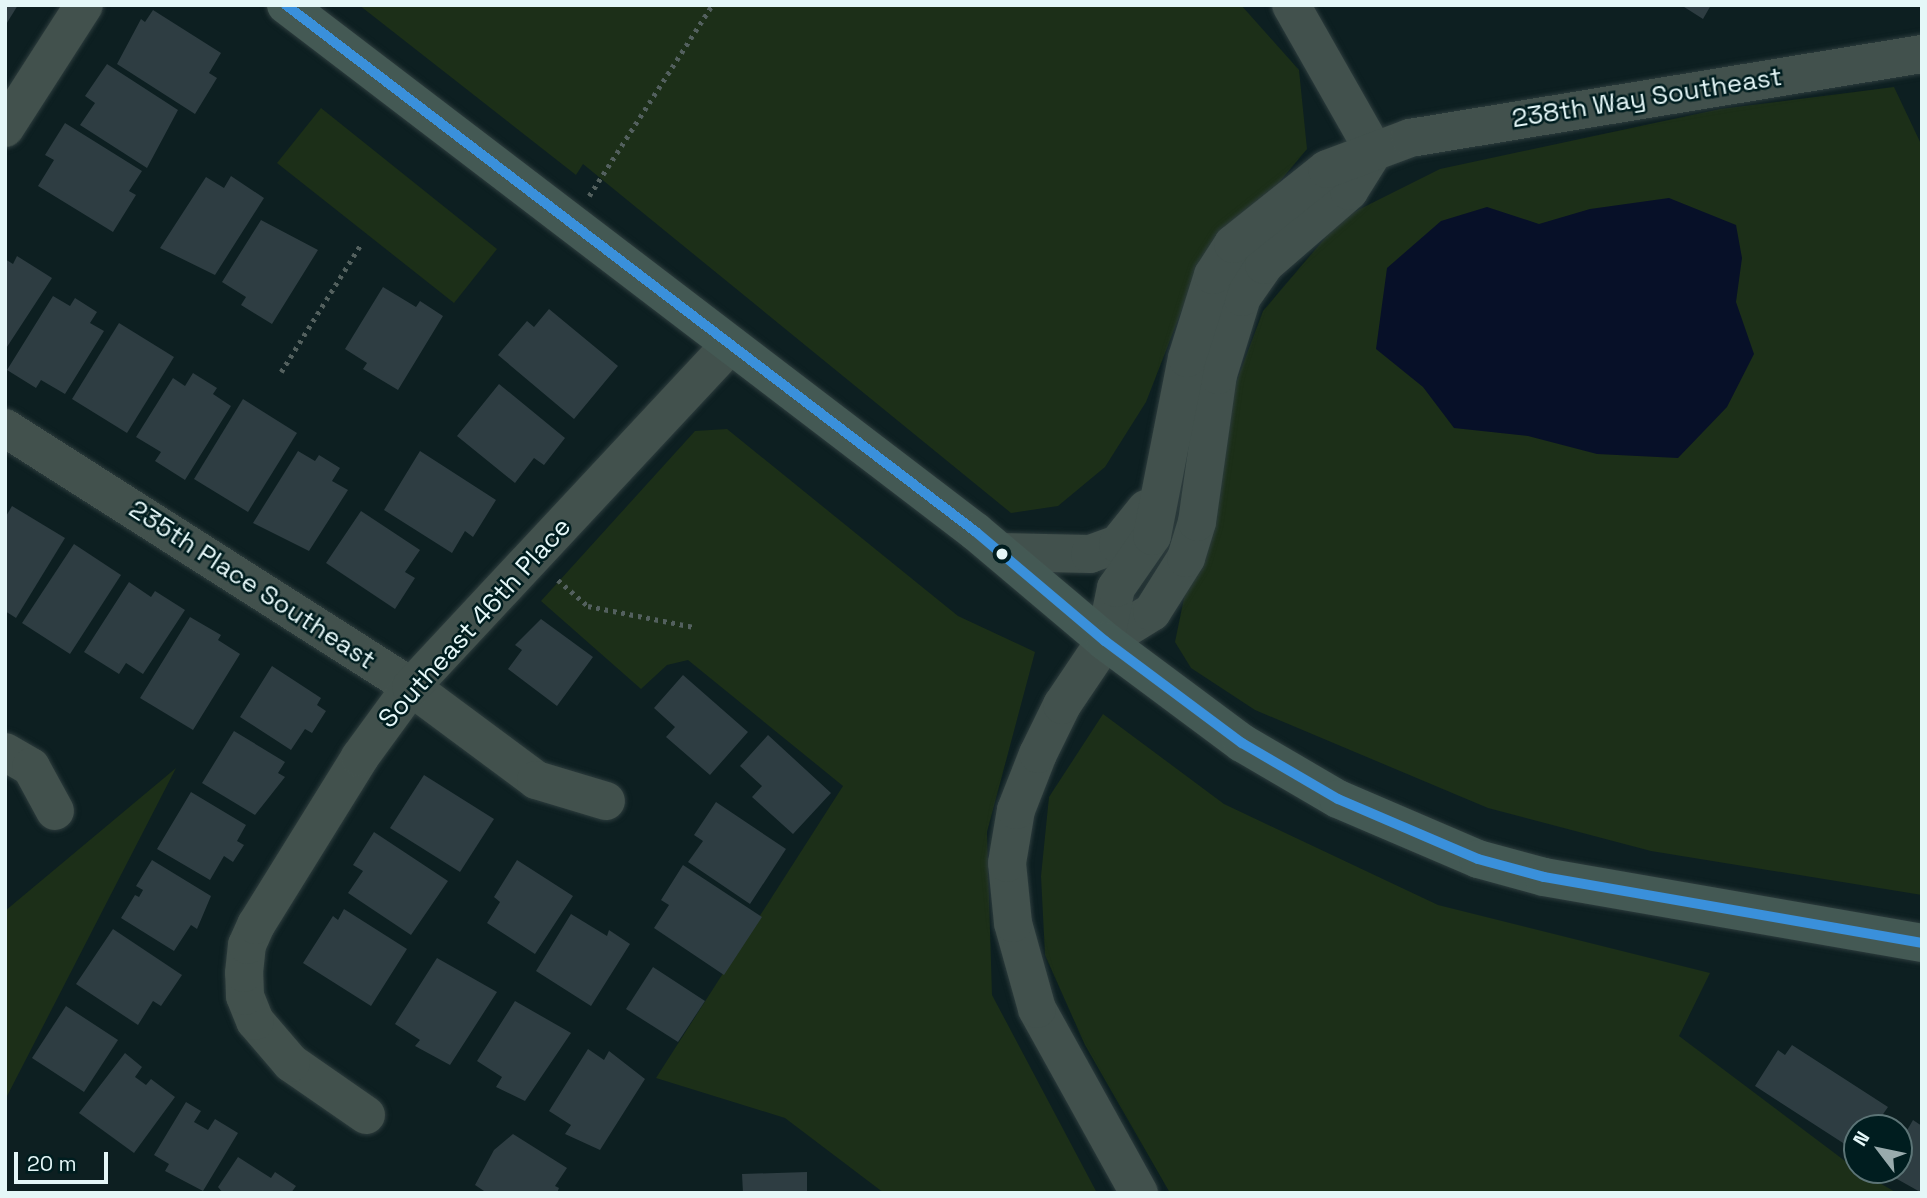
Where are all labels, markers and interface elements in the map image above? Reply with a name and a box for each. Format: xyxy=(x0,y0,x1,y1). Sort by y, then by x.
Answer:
street label: 238th Way Southeast xyxy=(1510,61,1784,135)
street label: 235th Place Southeast xyxy=(123,494,381,676)
street label: Southeast 46th Place xyxy=(372,511,578,735)
unlabelled marker xyxy=(995,547,1009,561)
north arrow xyxy=(1843,1114,1913,1184)
text: N xyxy=(1847,1127,1875,1151)
scale bar xyxy=(18,1138,112,1182)
text: 20 m xyxy=(27,1150,77,1177)

